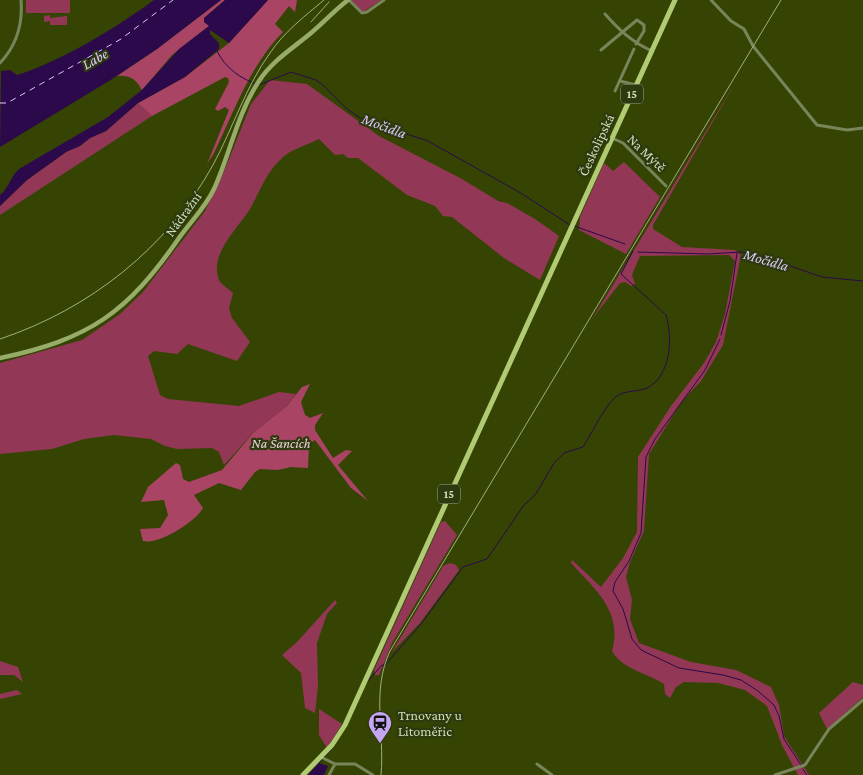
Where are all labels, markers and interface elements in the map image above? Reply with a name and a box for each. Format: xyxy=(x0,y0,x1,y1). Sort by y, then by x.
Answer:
water label: Labe xyxy=(79,45,111,73)
road number: 15 xyxy=(621,85,643,104)
water label: Močidla xyxy=(359,110,408,141)
street label: Českolipská xyxy=(575,111,618,179)
street label: Na Mýtě xyxy=(624,131,670,175)
street label: Nádražní xyxy=(161,188,205,239)
water label: Močidla xyxy=(741,246,790,274)
park label: Na Šancích xyxy=(252,435,311,451)
road number: 15 xyxy=(438,484,460,504)
place label: Trnovany u Litoměřic xyxy=(398,707,462,739)
station icon: Trnovany u Litoměřic xyxy=(367,710,393,744)

